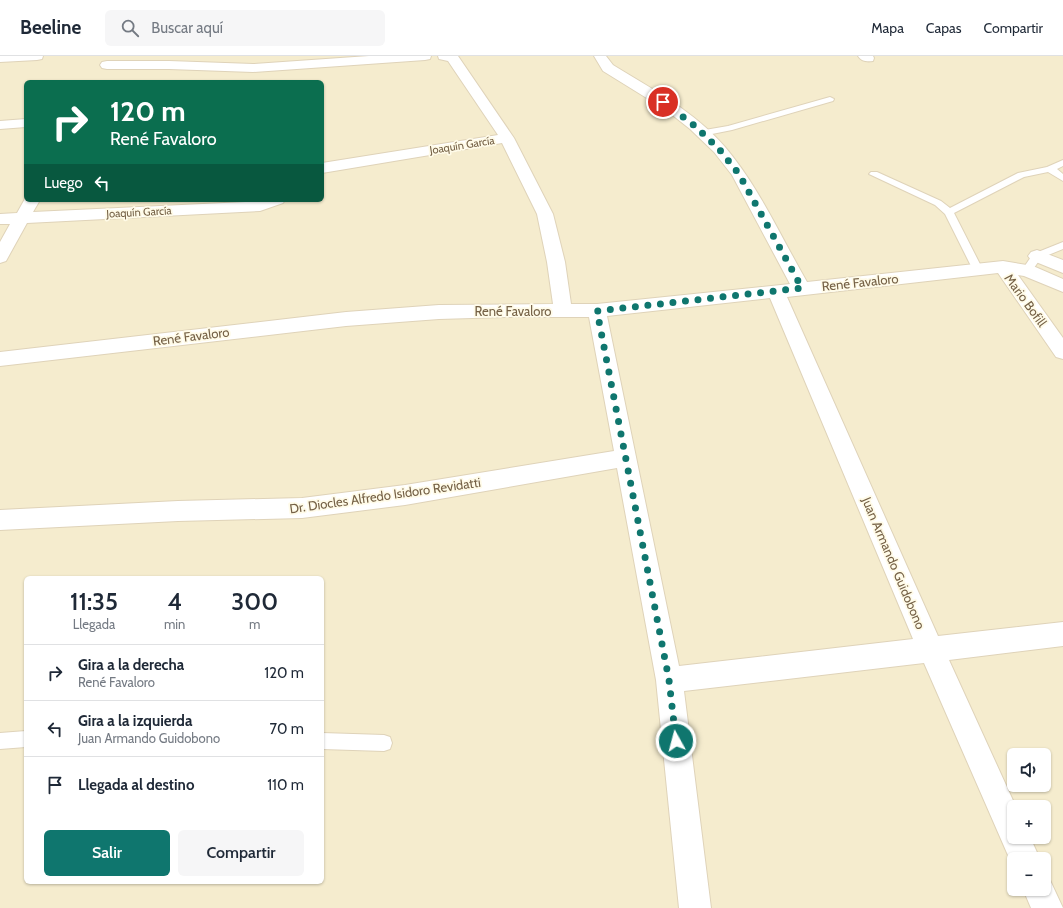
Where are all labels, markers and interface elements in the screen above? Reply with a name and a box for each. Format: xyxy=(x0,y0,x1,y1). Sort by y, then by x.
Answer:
search box xyxy=(105,10,385,46)
text: Beeline xyxy=(20,16,81,39)
icon: search xyxy=(119,17,141,39)
text: Buscar aquí xyxy=(151,19,223,37)
text: Mapa xyxy=(871,19,904,37)
text: Capas xyxy=(926,19,962,37)
text: Compartir xyxy=(984,19,1043,37)
pin xyxy=(646,85,680,119)
icon: arrive xyxy=(652,91,674,113)
text: 120 m xyxy=(110,94,186,128)
icon: right xyxy=(44,96,96,148)
text: René Favaloro xyxy=(110,128,217,150)
street label: Joaquín García xyxy=(428,133,496,157)
icon: left xyxy=(91,172,113,194)
text: Luego xyxy=(44,174,83,192)
street label: Joaquín García xyxy=(105,203,173,221)
street label: René Favaloro xyxy=(821,270,899,294)
street label: Mario Bofill xyxy=(1001,270,1051,330)
street label: René Favaloro xyxy=(475,303,551,319)
street label: René Favaloro xyxy=(152,323,230,349)
street label: Dr. Diocles Alfredo Isidoro Revidatti xyxy=(288,474,482,516)
street label: Juan Armando Guidobono xyxy=(858,494,929,632)
text: 11:35 xyxy=(70,587,118,616)
text: 4 xyxy=(167,587,182,616)
text: 300 xyxy=(231,587,278,616)
text: Llegada xyxy=(73,616,115,632)
text: min xyxy=(164,616,185,632)
text: m xyxy=(249,616,260,632)
text: Gira a la derecha xyxy=(78,656,184,674)
icon: right xyxy=(44,662,66,684)
text: 120 m xyxy=(264,664,304,682)
text: René Favaloro xyxy=(78,674,155,690)
text: Gira a la izquierda xyxy=(78,712,192,730)
icon: left xyxy=(44,718,66,740)
text: 70 m xyxy=(270,720,304,738)
position arrow xyxy=(655,720,697,762)
text: Juan Armando Guidobono xyxy=(78,730,220,746)
map controls xyxy=(1007,748,1051,896)
button: sound xyxy=(1007,748,1051,792)
icon: arrive xyxy=(44,774,66,796)
text: Llegada al destino xyxy=(78,776,194,794)
text: 110 m xyxy=(267,776,304,794)
button: + xyxy=(1007,800,1051,844)
button: Salir xyxy=(44,830,170,876)
button: Compartir xyxy=(178,830,304,876)
button: − xyxy=(1007,852,1051,896)

